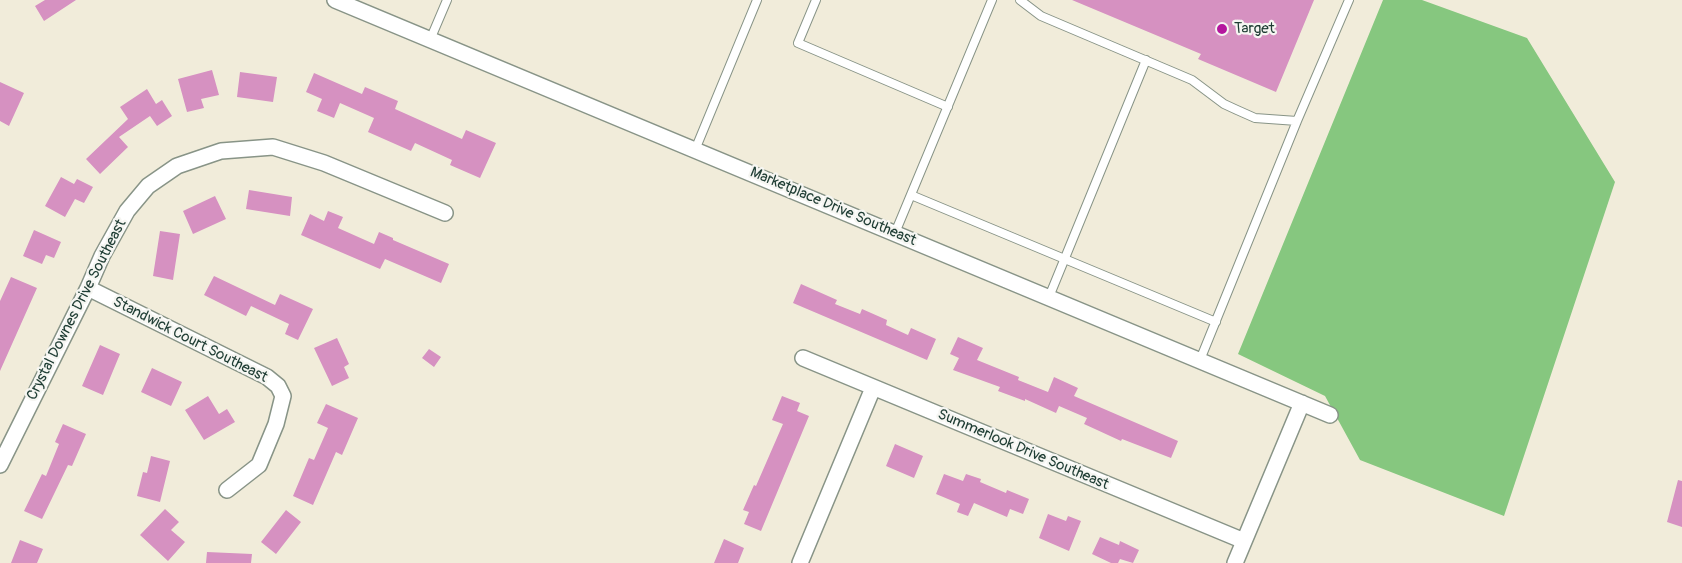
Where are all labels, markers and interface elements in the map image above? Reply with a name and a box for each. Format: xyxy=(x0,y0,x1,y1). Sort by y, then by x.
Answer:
place label: Target xyxy=(1234,20,1275,38)
marker: Target xyxy=(1215,22,1229,36)
street label: Marketplace Drive Southeast xyxy=(747,164,919,250)
street label: Crystal Downes Drive Southeast xyxy=(23,217,131,403)
street label: Standwick Court Southeast xyxy=(110,293,270,387)
street label: Summerlook Drive Southeast xyxy=(935,406,1111,494)

